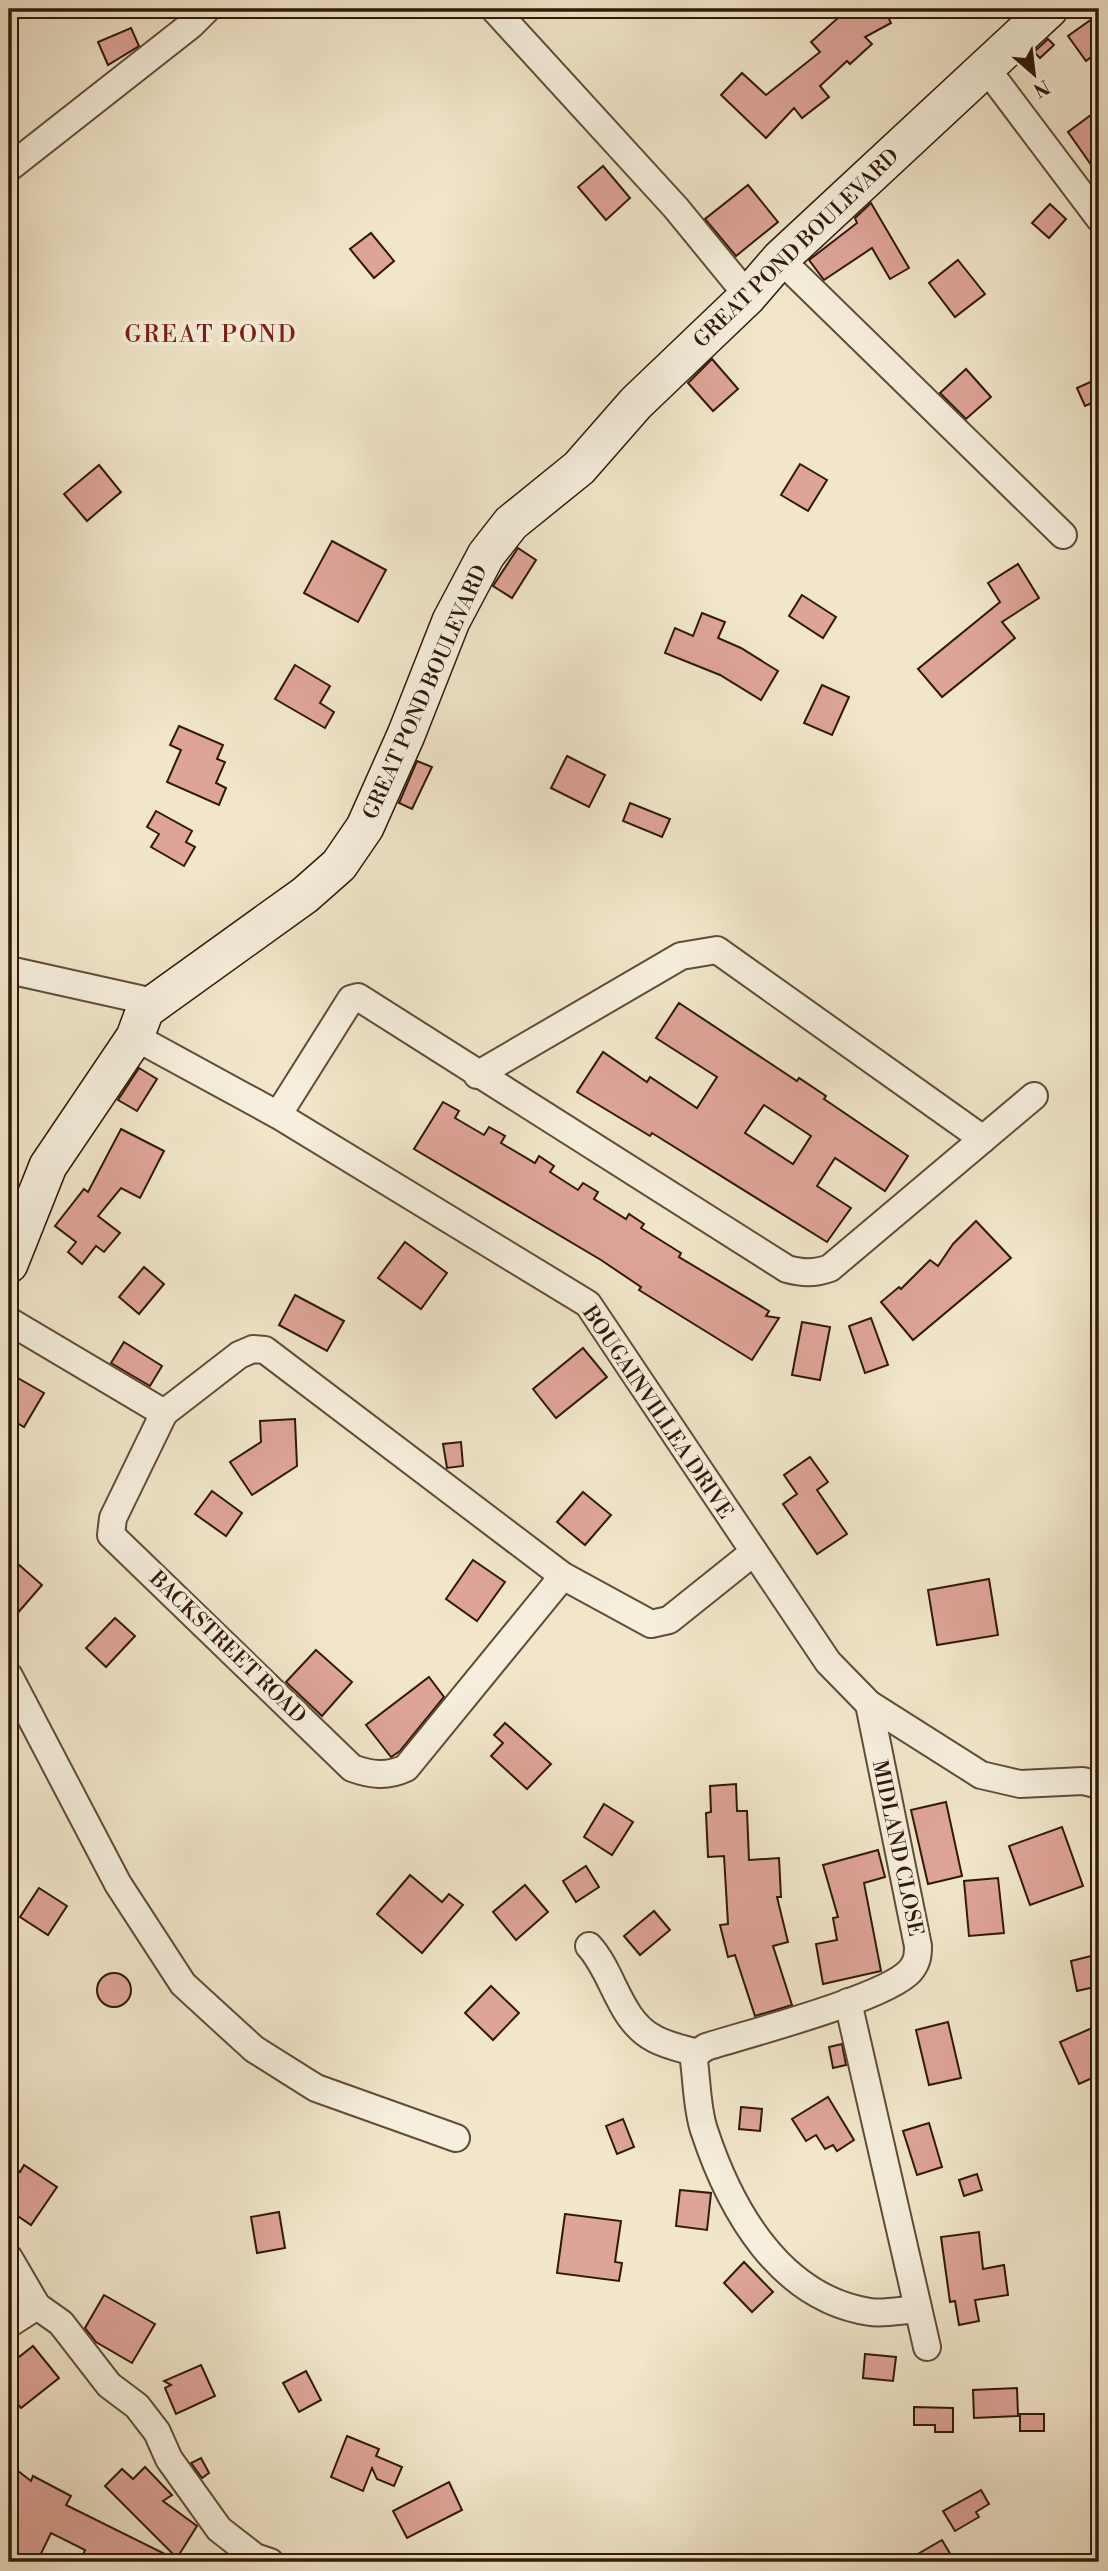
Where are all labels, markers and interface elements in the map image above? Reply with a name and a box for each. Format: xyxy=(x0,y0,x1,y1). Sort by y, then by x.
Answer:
north arrow xyxy=(1000,38,1070,108)
text: N xyxy=(1029,74,1054,102)
street label: GREAT POND BOULEVARD xyxy=(688,144,905,354)
district label: GREAT POND xyxy=(124,321,298,349)
street label: GREAT POND BOULEVARD xyxy=(358,561,494,824)
street label: BOUGAINVILLEA DRIVE xyxy=(576,1300,738,1524)
street label: BACKSTREET ROAD xyxy=(143,1565,311,1729)
street label: MIDLAND CLOSE xyxy=(866,1758,928,1939)

